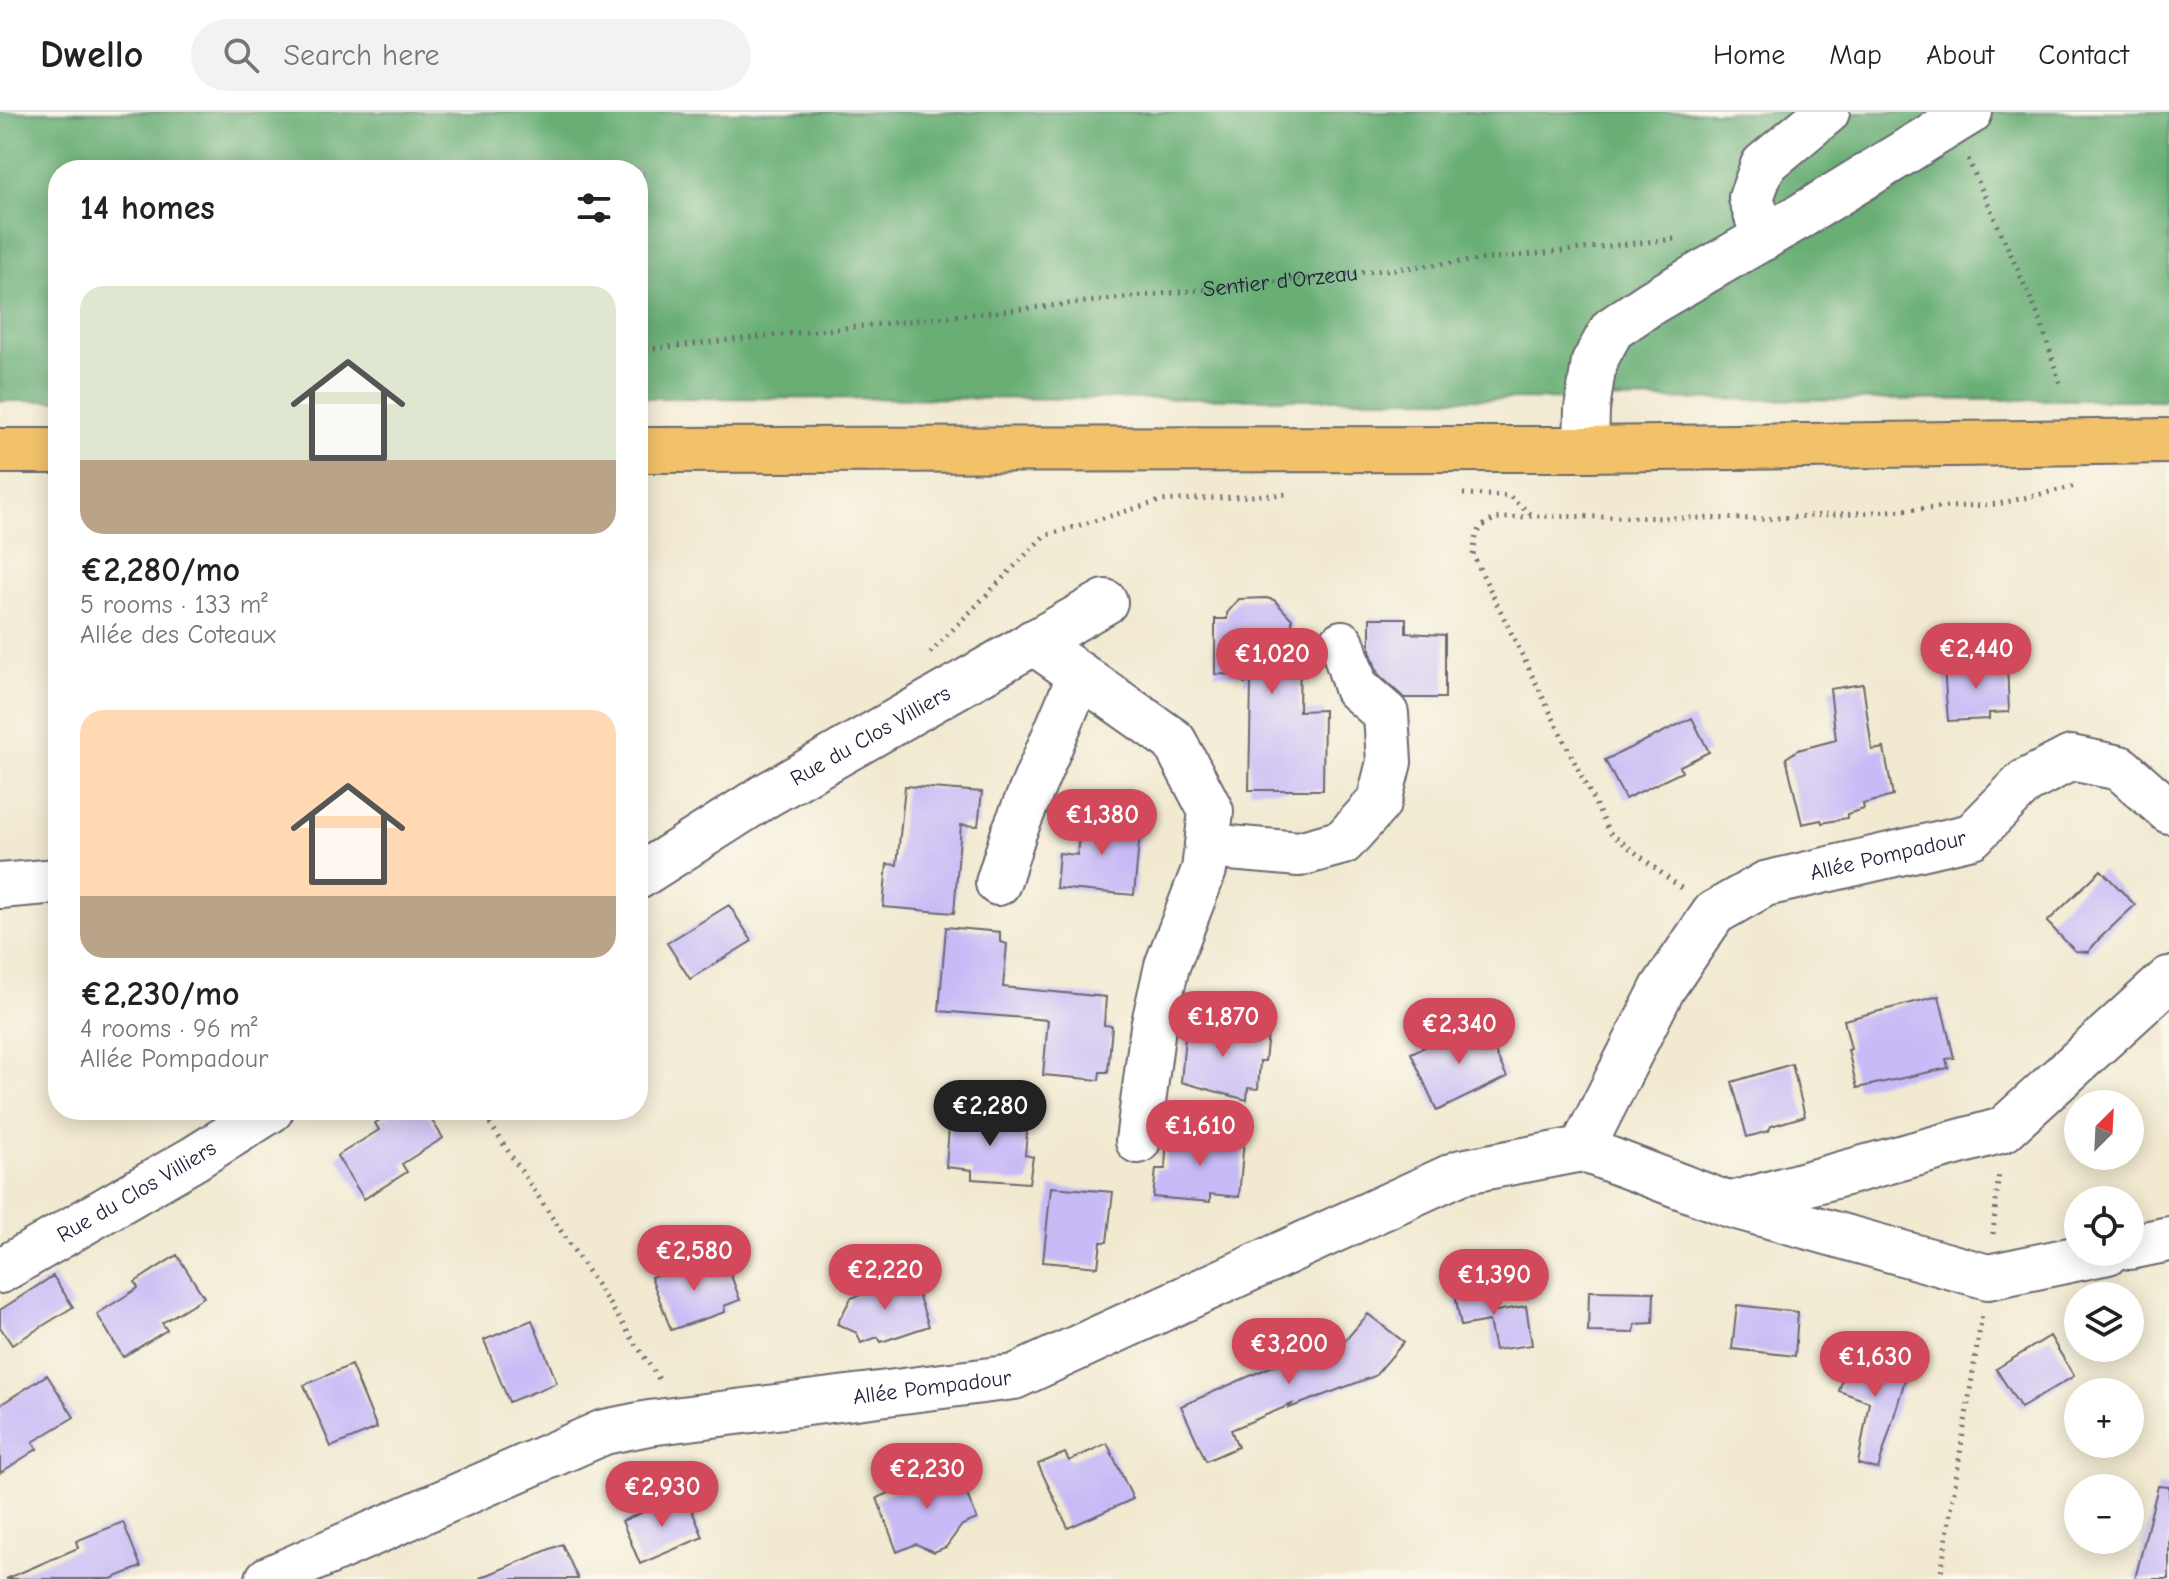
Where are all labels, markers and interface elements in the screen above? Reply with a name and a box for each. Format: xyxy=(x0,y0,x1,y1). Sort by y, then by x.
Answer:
search box xyxy=(191,19,751,91)
text: Dwello xyxy=(40,33,143,77)
icon: search xyxy=(219,33,263,77)
text: Search here xyxy=(283,38,440,73)
text: Home xyxy=(1713,39,1785,71)
text: Map xyxy=(1829,39,1882,71)
text: About xyxy=(1926,39,1994,71)
text: Contact xyxy=(2038,39,2129,71)
icon: filters xyxy=(572,186,616,230)
text: 14 homes xyxy=(80,188,215,228)
street label: Sentier d'Orzeau xyxy=(1202,260,1359,302)
icon: home xyxy=(276,338,420,482)
text: €2,280/mo xyxy=(80,550,240,590)
text: 5 rooms · 133 m² xyxy=(80,590,268,620)
text: Allée des Coteaux xyxy=(80,620,276,650)
pin: €2,440 xyxy=(1911,623,2041,691)
pin: €1,020 xyxy=(1207,628,1337,696)
text: €2,440 xyxy=(1938,634,2014,664)
text: €1,020 xyxy=(1234,639,1310,669)
street label: Rue du Clos Villiers xyxy=(786,680,955,792)
icon: home xyxy=(276,762,420,906)
pin: €1,380 xyxy=(1037,789,1167,857)
text: €1,380 xyxy=(1065,800,1139,830)
street label: Allée Pompadour xyxy=(1808,825,1969,886)
text: €2,230/mo xyxy=(80,974,240,1014)
pin: €1,870 xyxy=(1158,991,1288,1059)
pin: €2,340 xyxy=(1394,998,1524,1066)
text: €1,870 xyxy=(1187,1002,1259,1032)
text: €2,340 xyxy=(1421,1009,1497,1039)
text: 4 rooms · 96 m² xyxy=(80,1014,257,1044)
text: Allée Pompadour xyxy=(80,1044,268,1074)
pin: €2,280 xyxy=(925,1080,1055,1148)
north arrow xyxy=(2064,1090,2144,1170)
map controls xyxy=(2064,1090,2144,1554)
text: €2,280 xyxy=(952,1091,1028,1121)
pin: €1,610 xyxy=(1135,1100,1265,1168)
text: €1,610 xyxy=(1164,1111,1236,1141)
street label: Rue du Clos Villiers xyxy=(52,1135,221,1248)
button: locate xyxy=(2064,1186,2144,1266)
pin: €2,580 xyxy=(629,1225,759,1293)
text: €2,580 xyxy=(655,1236,733,1266)
pin: €2,220 xyxy=(820,1244,950,1312)
pin: €1,390 xyxy=(1429,1249,1559,1317)
text: €2,220 xyxy=(847,1255,923,1285)
text: €1,390 xyxy=(1457,1260,1531,1290)
button: layers xyxy=(2064,1282,2144,1362)
pin: €3,200 xyxy=(1224,1318,1354,1386)
text: €3,200 xyxy=(1250,1329,1328,1359)
pin: €1,630 xyxy=(1810,1331,1940,1399)
text: €1,630 xyxy=(1838,1342,1912,1372)
street label: Allée Pompadour xyxy=(851,1364,1013,1410)
button: + xyxy=(2064,1378,2144,1458)
pin: €2,230 xyxy=(862,1443,992,1511)
text: €2,230 xyxy=(889,1454,965,1484)
pin: €2,930 xyxy=(597,1461,727,1529)
text: €2,930 xyxy=(623,1472,701,1502)
button: − xyxy=(2064,1474,2144,1554)

